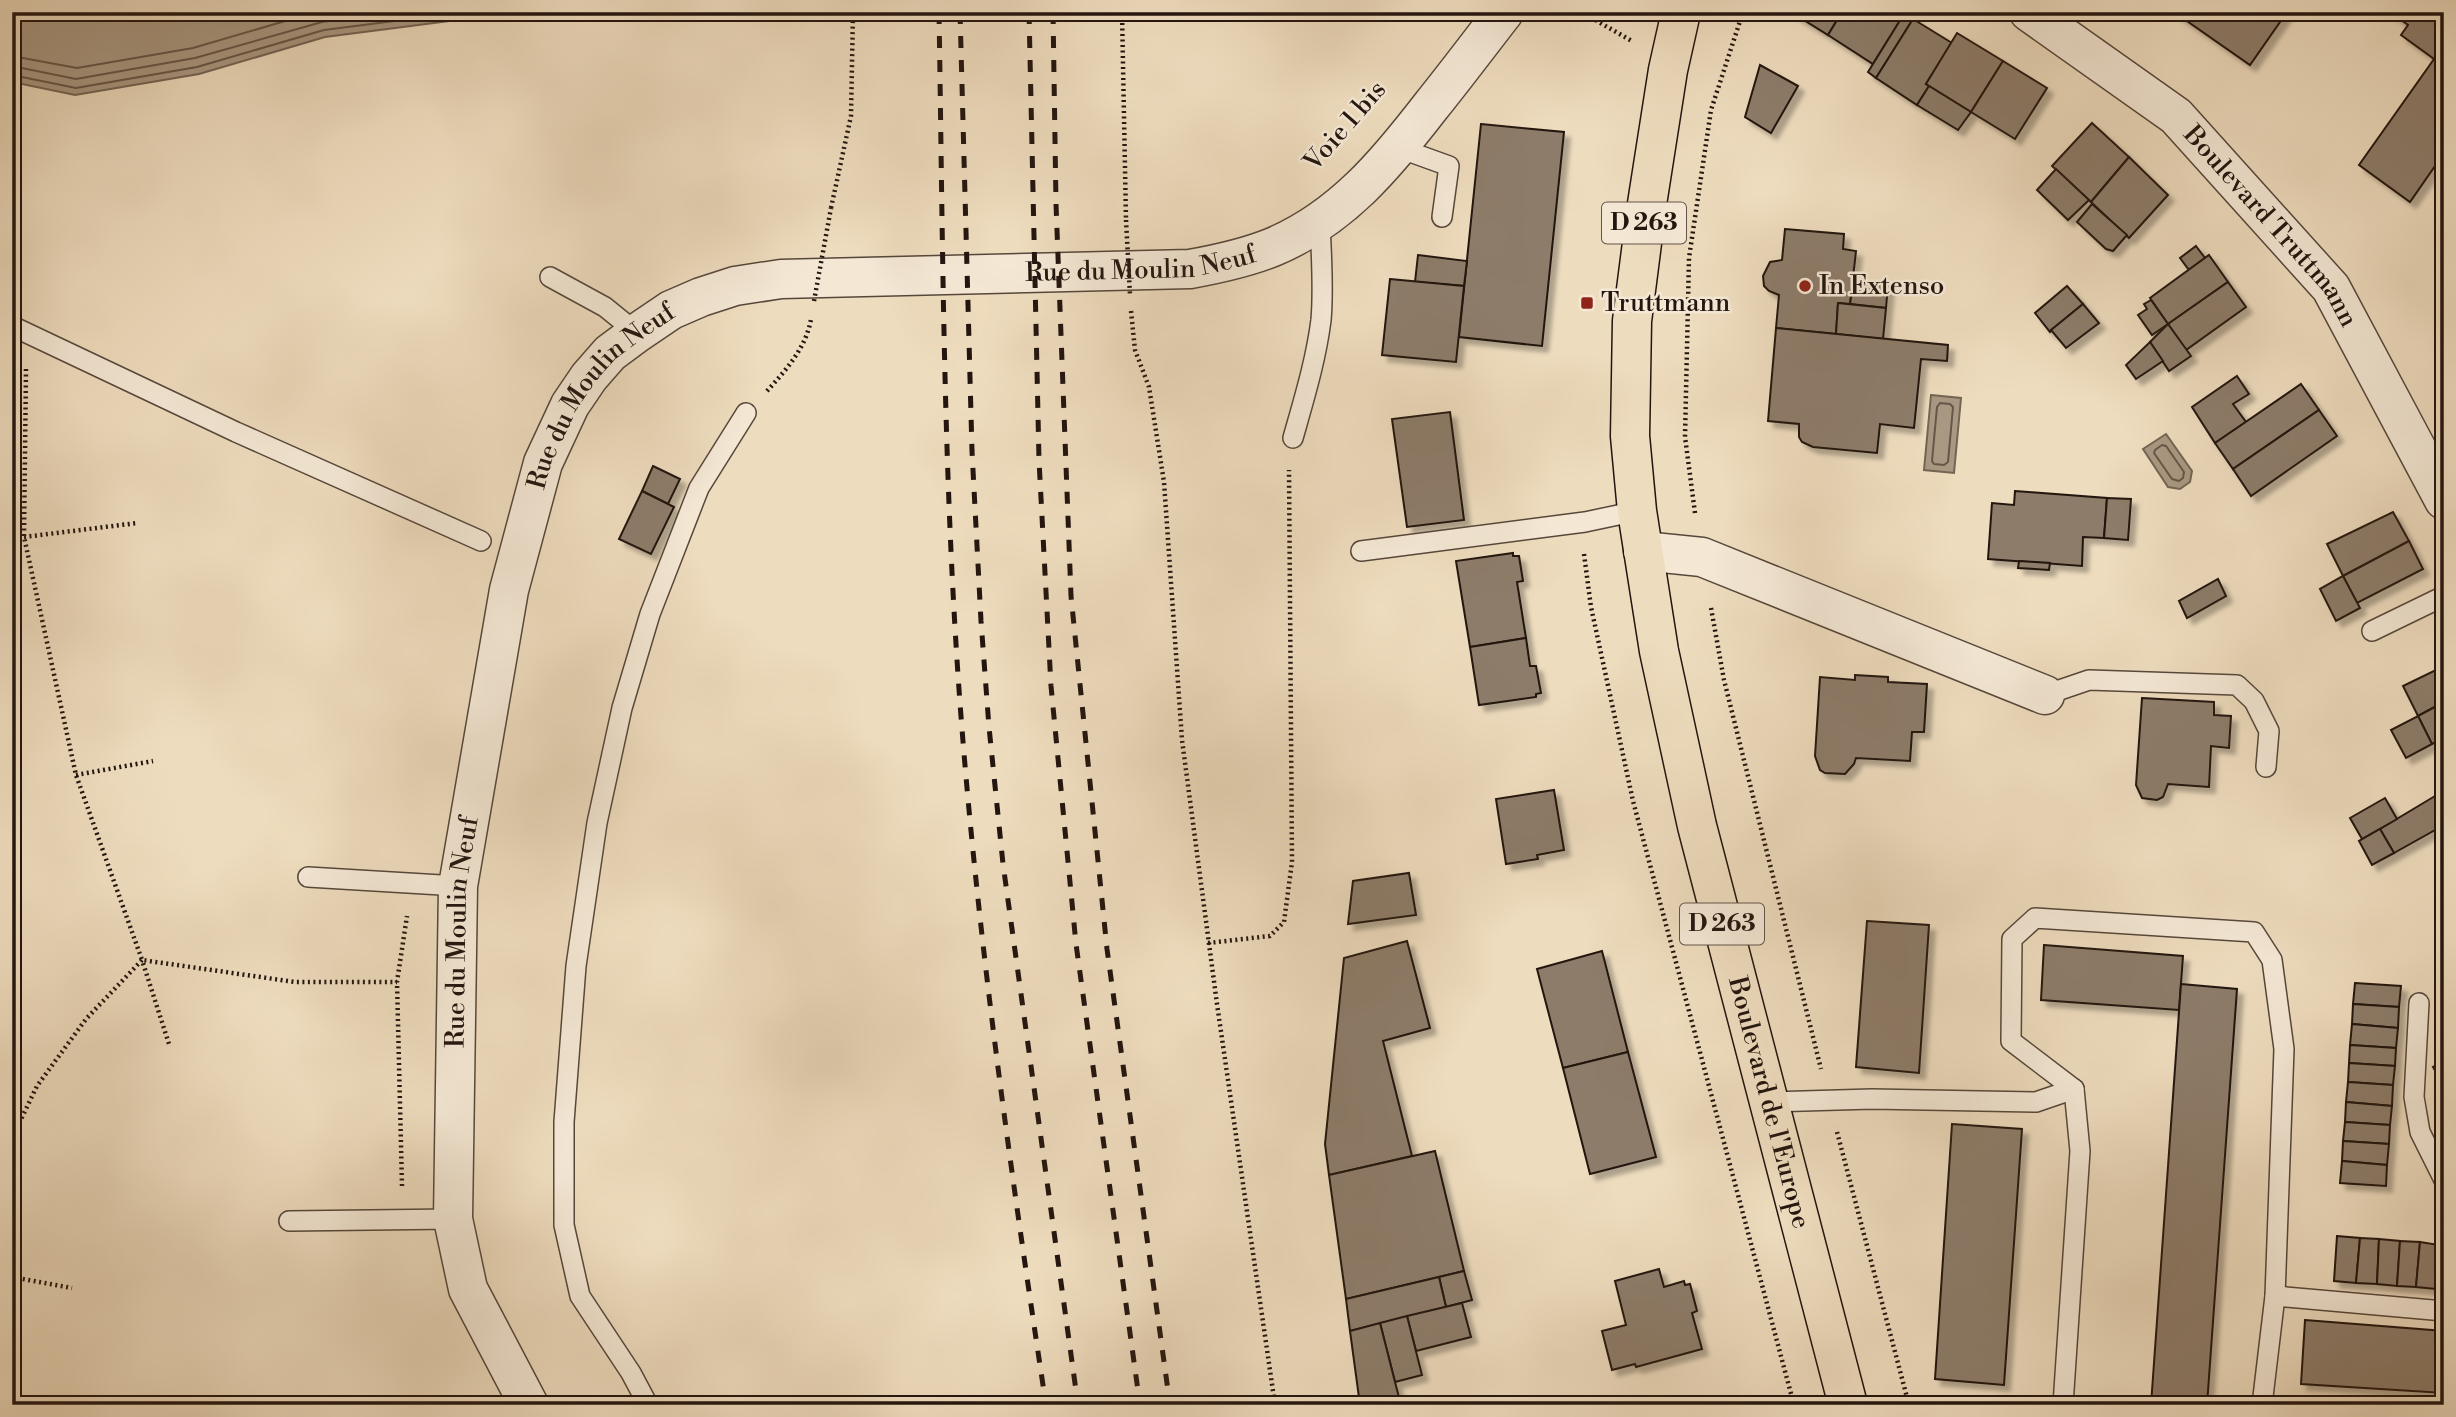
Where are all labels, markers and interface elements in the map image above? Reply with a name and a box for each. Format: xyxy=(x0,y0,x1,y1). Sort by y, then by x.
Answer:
street label: Voie 1 bis xyxy=(1296,74,1393,179)
street label: Boulevard Truttmann xyxy=(2176,118,2365,333)
road number: D 263 xyxy=(1602,202,1686,244)
street label: Rue du Moulin Neuf xyxy=(1025,238,1262,289)
place label: In Extenso xyxy=(1819,270,1944,302)
marker: In Extenso xyxy=(1797,278,1813,294)
place label: Truttmann xyxy=(1601,287,1730,319)
street label: Rue du Moulin Neuf xyxy=(521,295,682,493)
marker: Truttmann xyxy=(1579,295,1595,311)
street label: Rue du Moulin Neuf xyxy=(440,812,486,1048)
road number: D 263 xyxy=(1680,904,1764,944)
street label: Boulevard de l'Europe xyxy=(1721,972,1817,1232)

